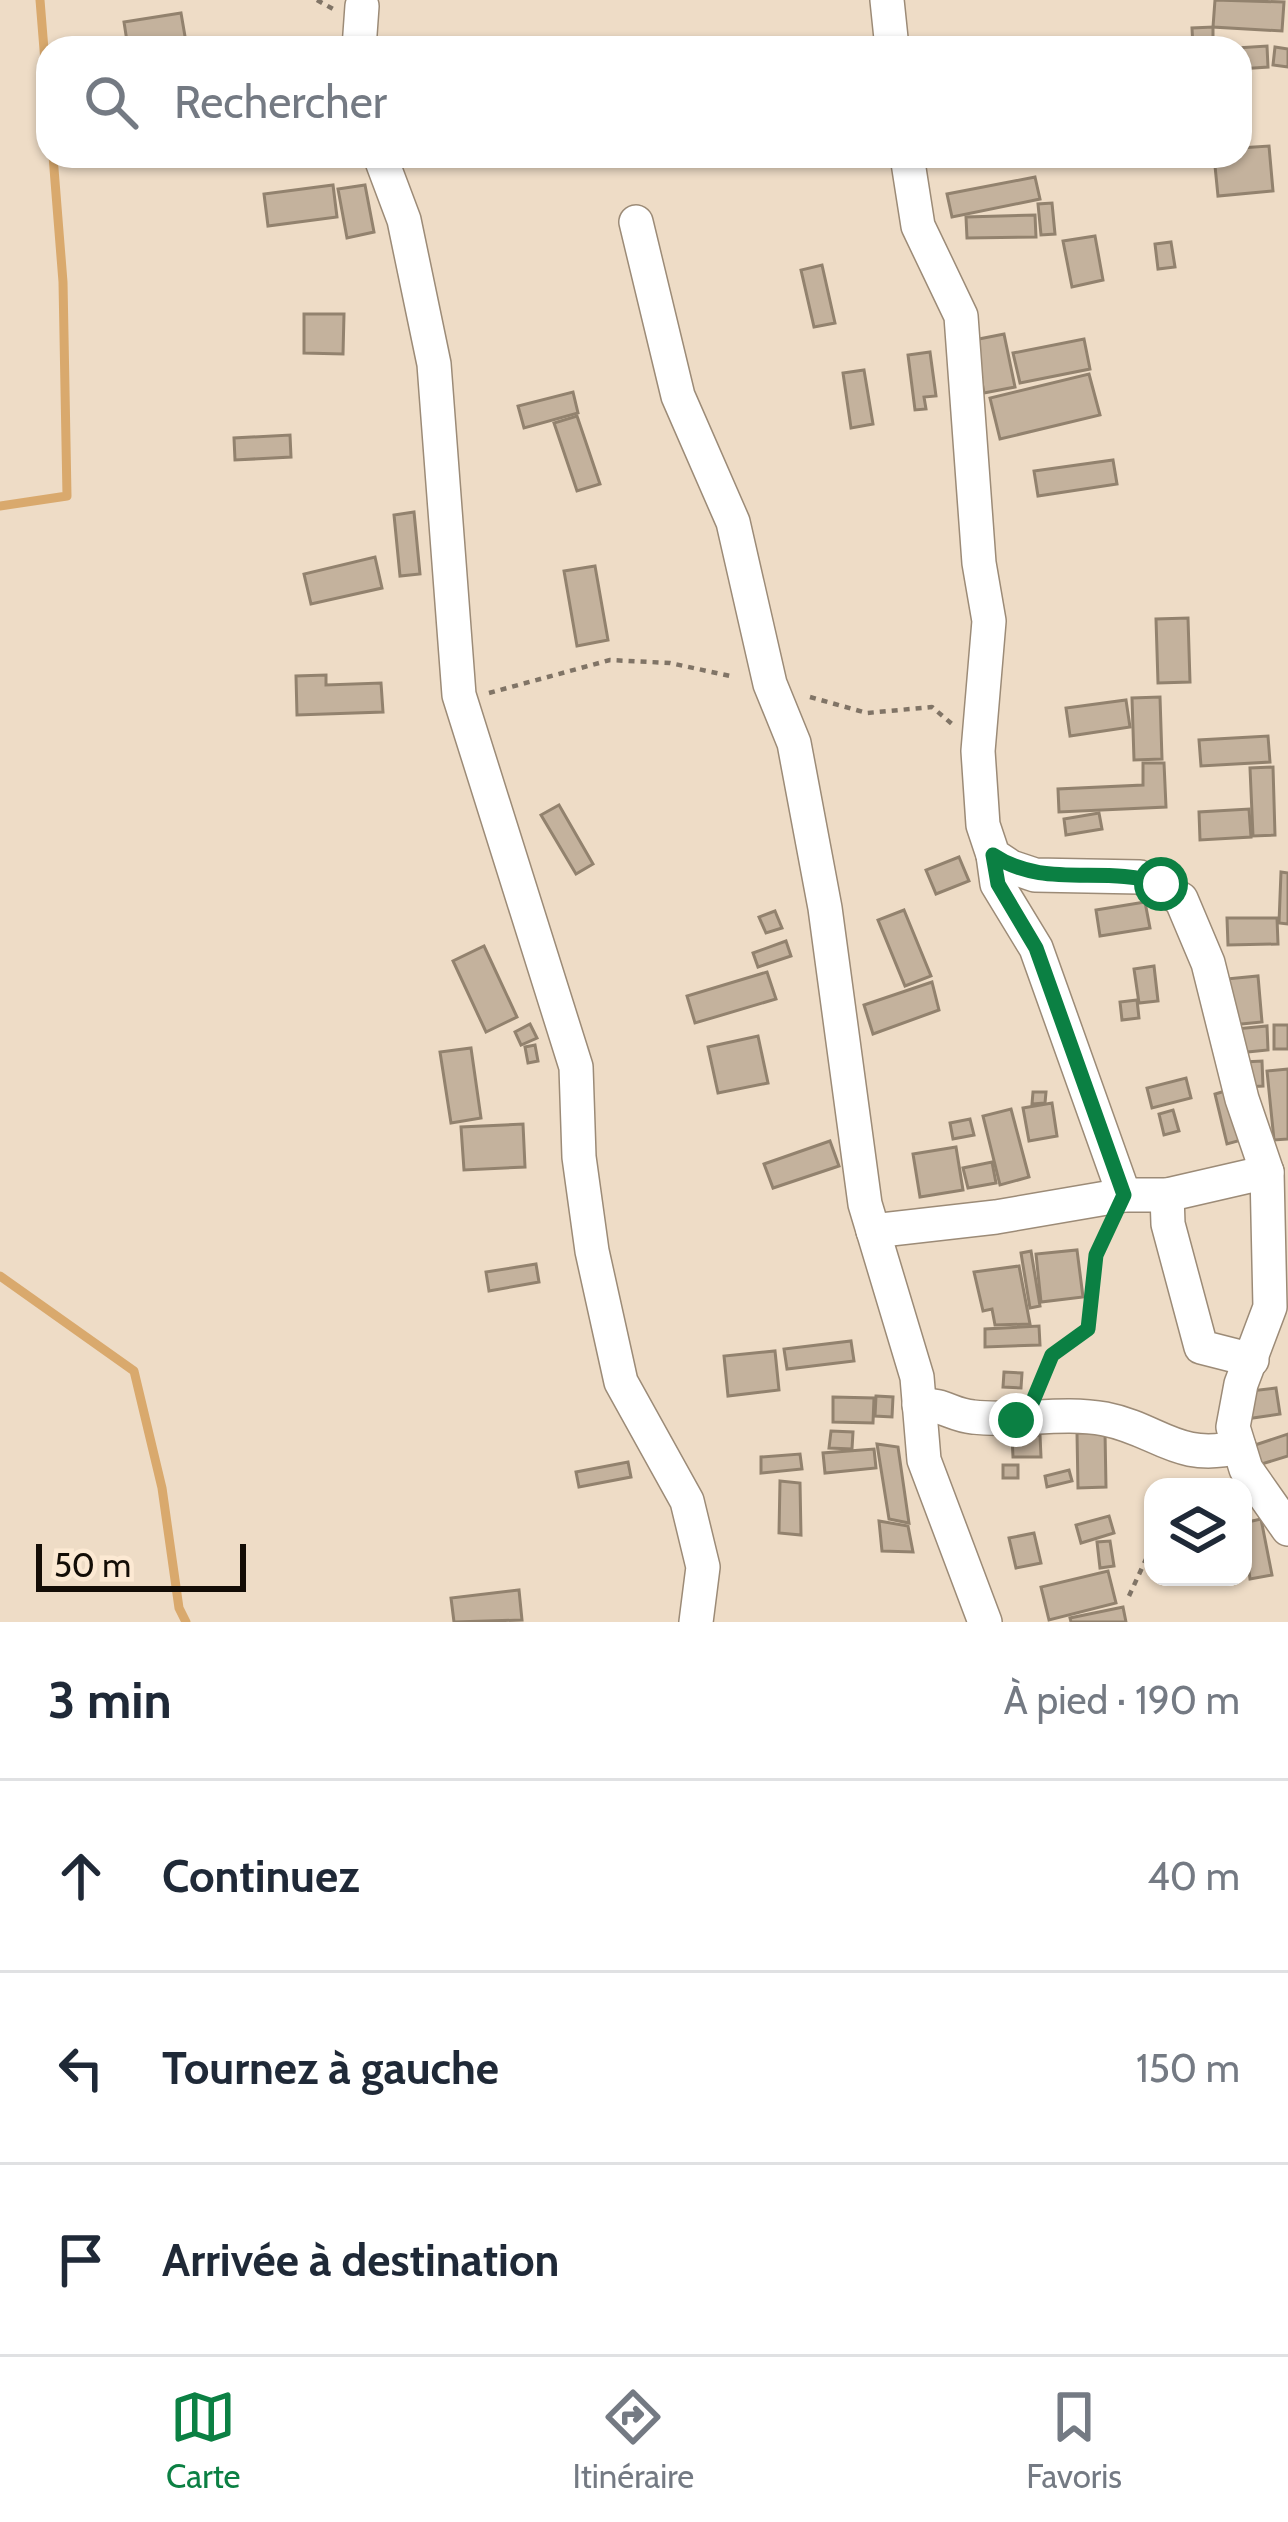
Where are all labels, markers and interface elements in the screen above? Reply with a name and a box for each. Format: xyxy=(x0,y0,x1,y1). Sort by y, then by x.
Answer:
search box xyxy=(36,36,1252,168)
icon: search xyxy=(78,69,144,135)
text: Rechercher xyxy=(174,75,387,129)
route start xyxy=(1134,857,1188,911)
route end xyxy=(989,1393,1043,1447)
map controls xyxy=(1144,1478,1252,1586)
button: layers xyxy=(1144,1478,1252,1586)
scale bar xyxy=(36,1538,246,1591)
text: 50 m xyxy=(54,1545,131,1585)
text: 3 min xyxy=(48,1669,172,1731)
text: À pied · 190 m xyxy=(1004,1676,1240,1724)
icon: ahead xyxy=(48,1843,114,1909)
text: Continuez xyxy=(162,1849,359,1903)
text: 40 m xyxy=(1147,1852,1240,1900)
icon: left xyxy=(48,2035,114,2101)
text: Tournez à gauche xyxy=(162,2041,499,2095)
text: 150 m xyxy=(1136,2044,1240,2092)
icon: arrive xyxy=(48,2227,114,2293)
text: Arrivée à destination xyxy=(162,2233,559,2287)
tab: Carte xyxy=(166,2384,241,2496)
tab: Itinéraire xyxy=(573,2384,694,2496)
tab: Favoris xyxy=(1026,2384,1122,2496)

